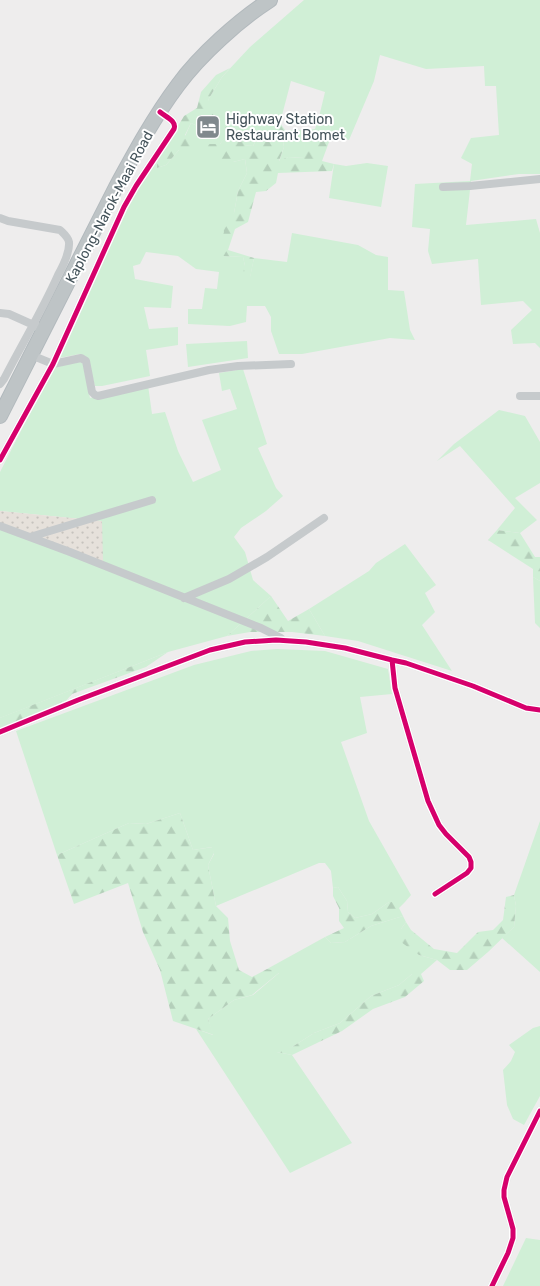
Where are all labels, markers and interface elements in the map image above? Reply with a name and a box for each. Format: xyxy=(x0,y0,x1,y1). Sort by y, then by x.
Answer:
place label: Highway Station Restaurant Bomet xyxy=(226,111,346,144)
hotel icon: Highway Station Restaurant Bomet xyxy=(195,114,221,140)
street label: Kaplong-Narok-Maai Road xyxy=(62,128,157,286)

